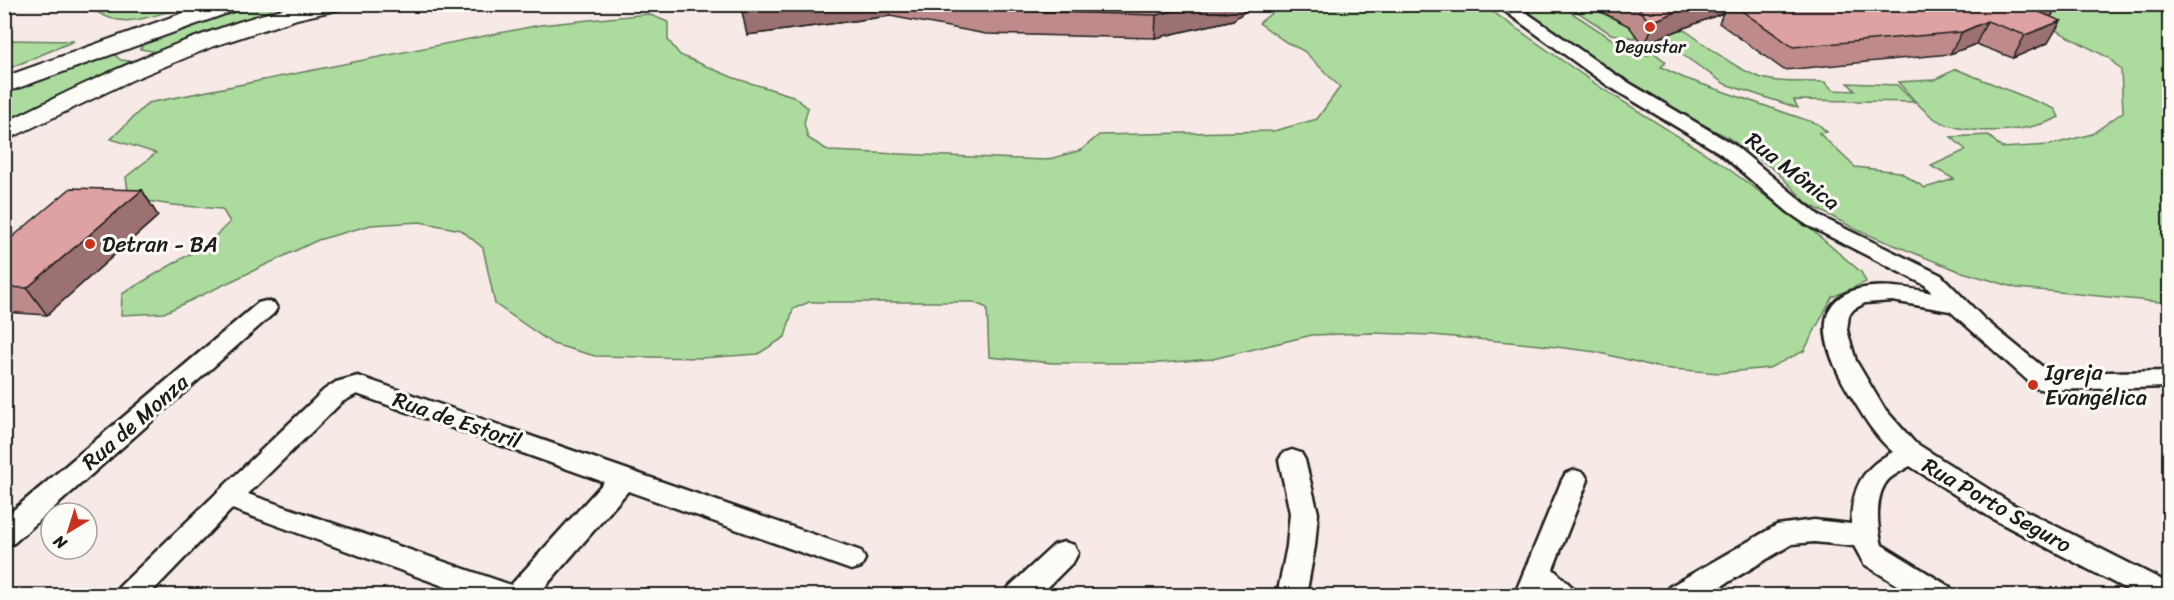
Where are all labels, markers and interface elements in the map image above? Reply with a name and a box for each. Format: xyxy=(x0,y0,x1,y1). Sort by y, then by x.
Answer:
marker: Degustar xyxy=(1643,20,1657,34)
place label: Degustar xyxy=(1615,31,1687,63)
street label: Rua Mônica xyxy=(1737,121,1849,221)
place label: Detran - BA xyxy=(102,225,218,264)
marker: Detran - BA xyxy=(83,237,97,251)
place label: Igreja Evangélica xyxy=(2044,353,2147,417)
street label: Rua de Monza xyxy=(72,363,198,480)
marker: Igreja Evangélica xyxy=(2026,378,2040,392)
street label: Rua de Estoril xyxy=(388,380,527,460)
street label: Rua Porto Seguro xyxy=(1915,446,2079,564)
north arrow xyxy=(39,501,99,561)
text: N xyxy=(46,527,74,558)

